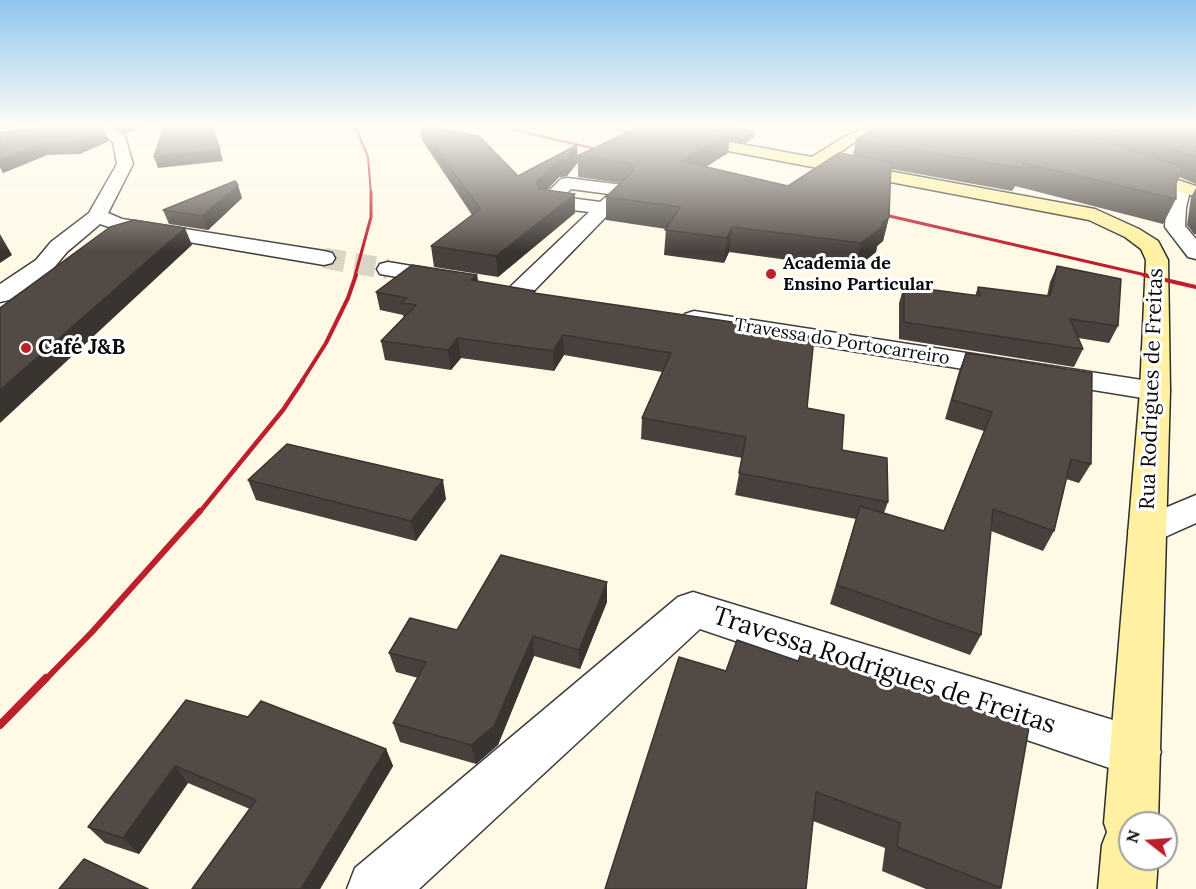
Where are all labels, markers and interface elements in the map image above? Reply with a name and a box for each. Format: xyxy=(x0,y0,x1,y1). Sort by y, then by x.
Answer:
place label: Academia de Ensino Particular xyxy=(783,253,933,296)
marker: Academia de Ensino Particular xyxy=(764,267,778,281)
street label: Rua Rodrigues de Freitas xyxy=(1135,268,1169,510)
street label: Travessa do Portocarreiro xyxy=(733,314,951,370)
place label: Café J&B xyxy=(38,335,125,361)
marker: Café J&B xyxy=(19,341,33,355)
street label: Travessa Rodrigues de Freitas xyxy=(708,601,1060,741)
north arrow xyxy=(1118,811,1178,871)
text: N xyxy=(1121,827,1144,845)

